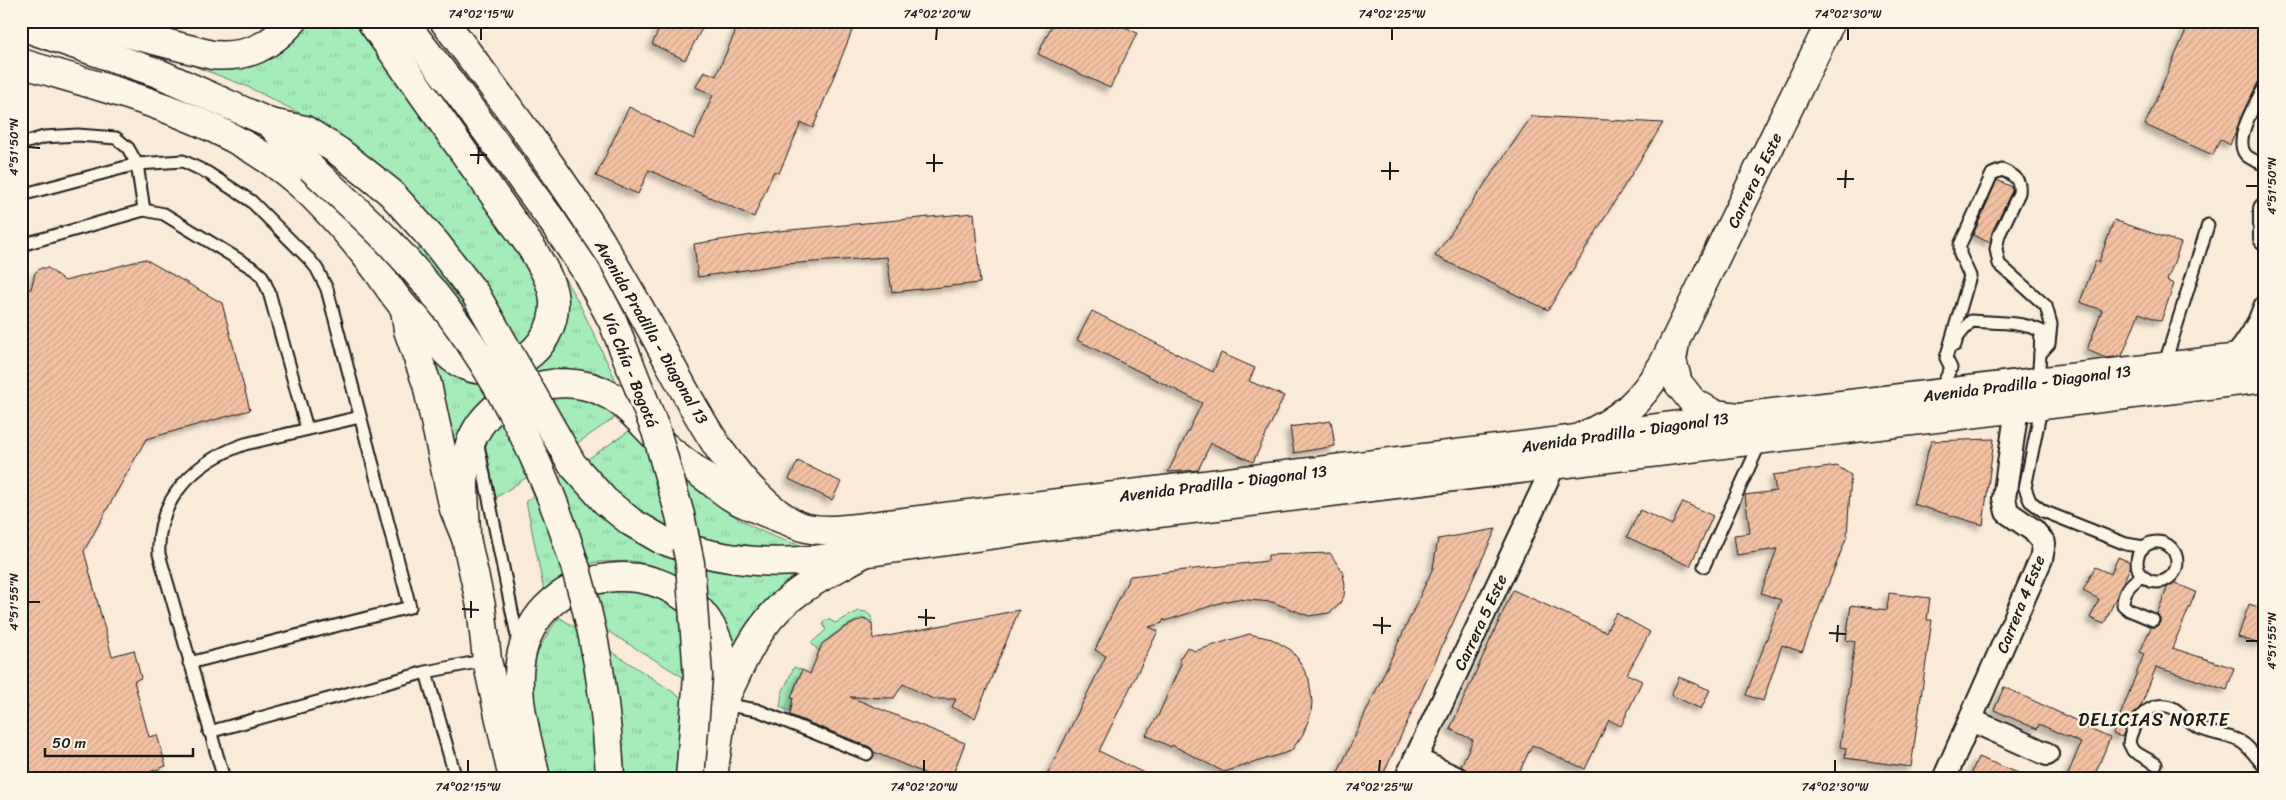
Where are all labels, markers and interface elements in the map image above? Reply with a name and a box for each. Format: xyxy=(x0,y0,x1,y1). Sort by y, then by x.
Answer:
text: 74°02'15"W xyxy=(448,3,514,25)
text: 74°02'20"W xyxy=(903,3,971,25)
text: 74°02'25"W xyxy=(1359,3,1426,25)
text: 74°02'30"W xyxy=(1815,3,1882,25)
text: 4°51'50"N xyxy=(3,117,25,176)
street label: Carrera 5 Este xyxy=(1719,127,1790,233)
text: 4°51'50"N xyxy=(2261,156,2283,215)
street label: Avenida Pradilla - Diagonal 13 xyxy=(586,234,716,430)
street label: Vía Chía - Bogotá xyxy=(594,308,667,432)
street label: Avenida Pradilla - Diagonal 13 xyxy=(1921,356,2133,411)
street label: Avenida Pradilla - Diagonal 13 xyxy=(1519,404,1731,462)
street label: Avenida Pradilla - Diagonal 13 xyxy=(1117,456,1329,511)
street label: Carrera 4 Este xyxy=(1988,551,2053,658)
street label: Carrera 5 Este xyxy=(1445,569,1515,675)
text: 4°51'55"N xyxy=(3,573,25,631)
text: 4°51'55"N xyxy=(2261,612,2283,670)
district label: DELICIAS NORTE xyxy=(2078,704,2230,736)
scale bar xyxy=(45,725,192,757)
text: 50 m xyxy=(52,730,87,756)
text: 74°02'15"W xyxy=(435,776,501,798)
text: 74°02'20"W xyxy=(890,776,958,798)
text: 74°02'25"W xyxy=(1346,776,1413,798)
text: 74°02'30"W xyxy=(1802,776,1869,798)

